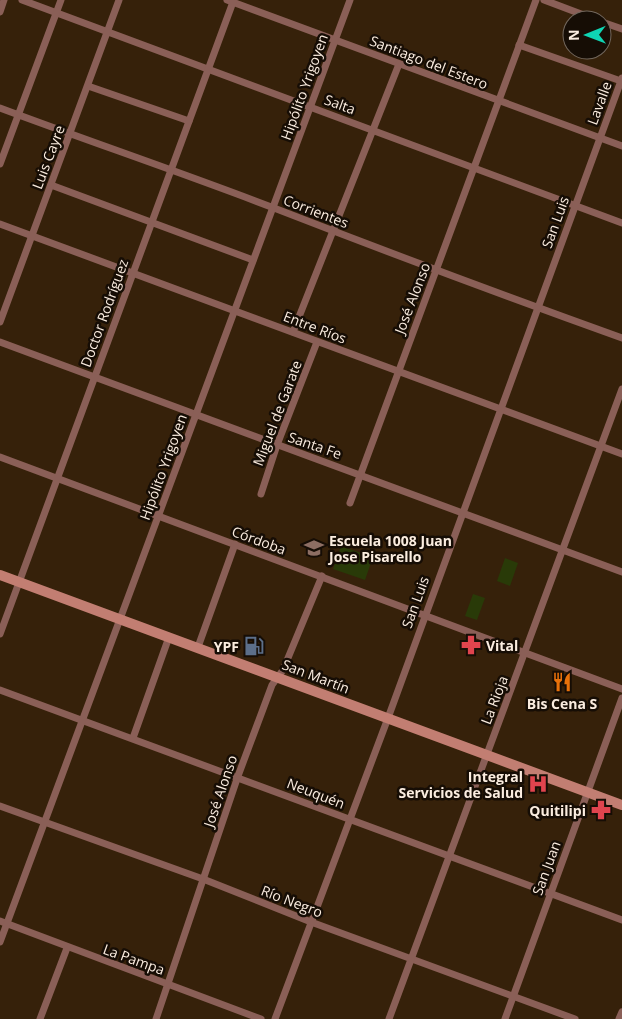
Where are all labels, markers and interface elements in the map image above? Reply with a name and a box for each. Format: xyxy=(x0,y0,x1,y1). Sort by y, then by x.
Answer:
north arrow xyxy=(562,10,612,60)
text: N xyxy=(564,29,583,41)
street label: Hipólito Yrigoyen xyxy=(276,31,332,143)
street label: Santiago del Estero xyxy=(367,31,491,93)
street label: Lavalle xyxy=(582,79,616,127)
street label: Salta xyxy=(322,90,358,118)
street label: Luis Cayre xyxy=(27,122,69,192)
street label: Corrientes xyxy=(281,190,352,232)
street label: San Luis xyxy=(537,193,573,251)
street label: Doctor Rodríguez xyxy=(76,256,132,370)
street label: José Alonso xyxy=(389,260,434,338)
street label: Entre Ríos xyxy=(281,306,349,348)
street label: Miguel de Garate xyxy=(248,357,306,469)
street label: Hipólito Yrigoyen xyxy=(135,411,191,523)
street label: Santa Fe xyxy=(286,427,344,463)
street label: Córdoba xyxy=(229,521,289,559)
place label: Escuela 1008 Juan Jose Pisarello xyxy=(327,531,452,566)
school or university icon: Escuela 1008 Juan Jose Pisarello xyxy=(303,537,325,559)
street label: San Luis xyxy=(397,573,433,631)
pharmacy icon: Vital xyxy=(460,634,482,656)
fuel station icon: YPF xyxy=(243,635,265,657)
place label: Vital xyxy=(486,636,518,655)
place label: YPF xyxy=(214,637,239,656)
street label: San Martín xyxy=(280,654,352,698)
restaurant icon: Bis Cena S xyxy=(551,671,573,693)
street label: La Rioja xyxy=(476,673,512,727)
place label: Bis Cena S xyxy=(527,694,598,713)
street label: José Alonso xyxy=(198,753,241,831)
place label: Integral Servicios de Salud xyxy=(398,767,523,802)
street label: Neuquén xyxy=(284,773,348,813)
hospital icon: Integral Servicios de Salud xyxy=(527,773,549,795)
pharmacy icon: Quitilipi xyxy=(590,799,612,821)
place label: Quitilipi xyxy=(529,801,586,820)
street label: San Juan xyxy=(527,838,565,898)
street label: Río Negro xyxy=(259,881,325,921)
street label: La Pampa xyxy=(101,939,167,979)

